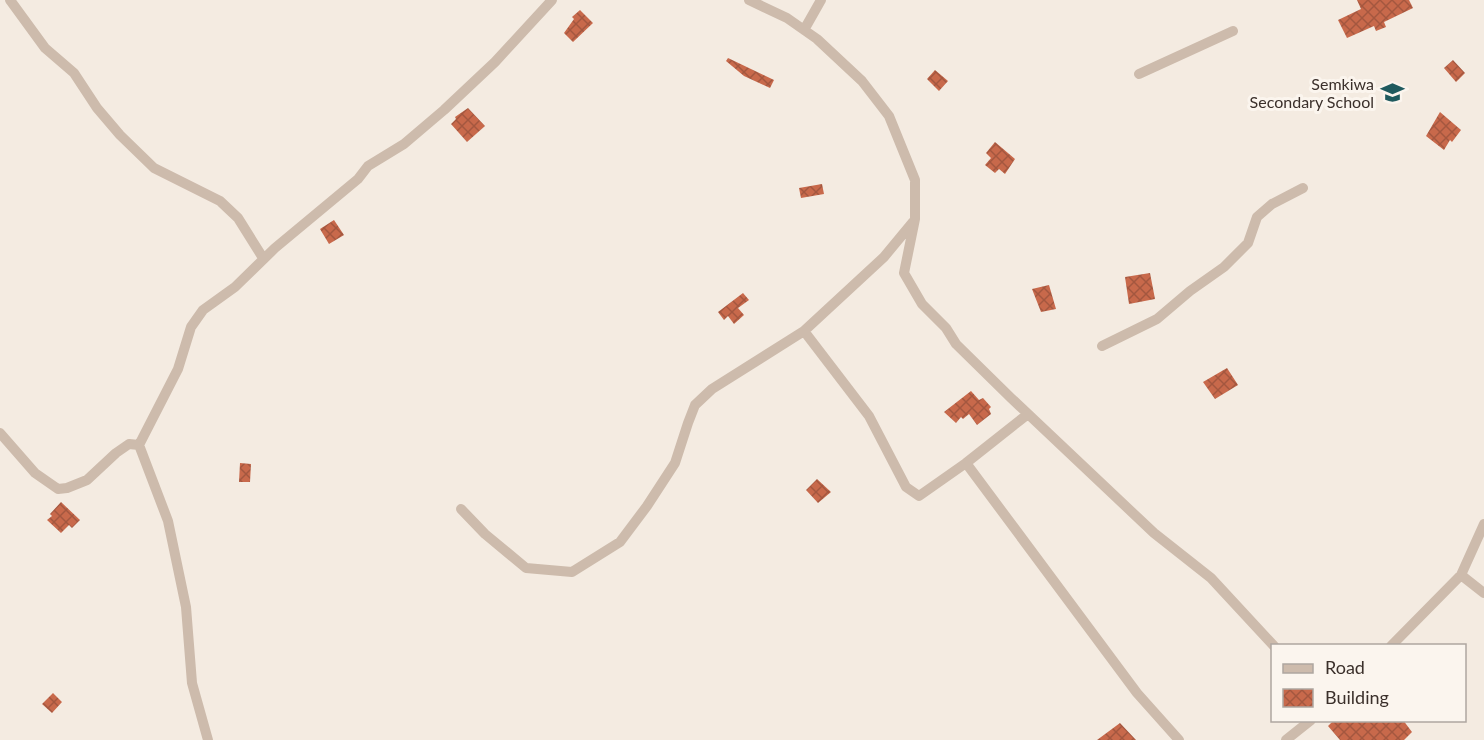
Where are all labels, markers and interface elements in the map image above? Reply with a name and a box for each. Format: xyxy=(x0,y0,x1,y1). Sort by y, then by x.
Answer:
place label: Semkiwa Secondary School xyxy=(1250,74,1374,111)
school or university icon: Semkiwa Secondary School xyxy=(1379,80,1405,106)
legend xyxy=(1271,644,1466,722)
text: Road xyxy=(1325,656,1365,678)
text: Building xyxy=(1325,686,1389,708)

